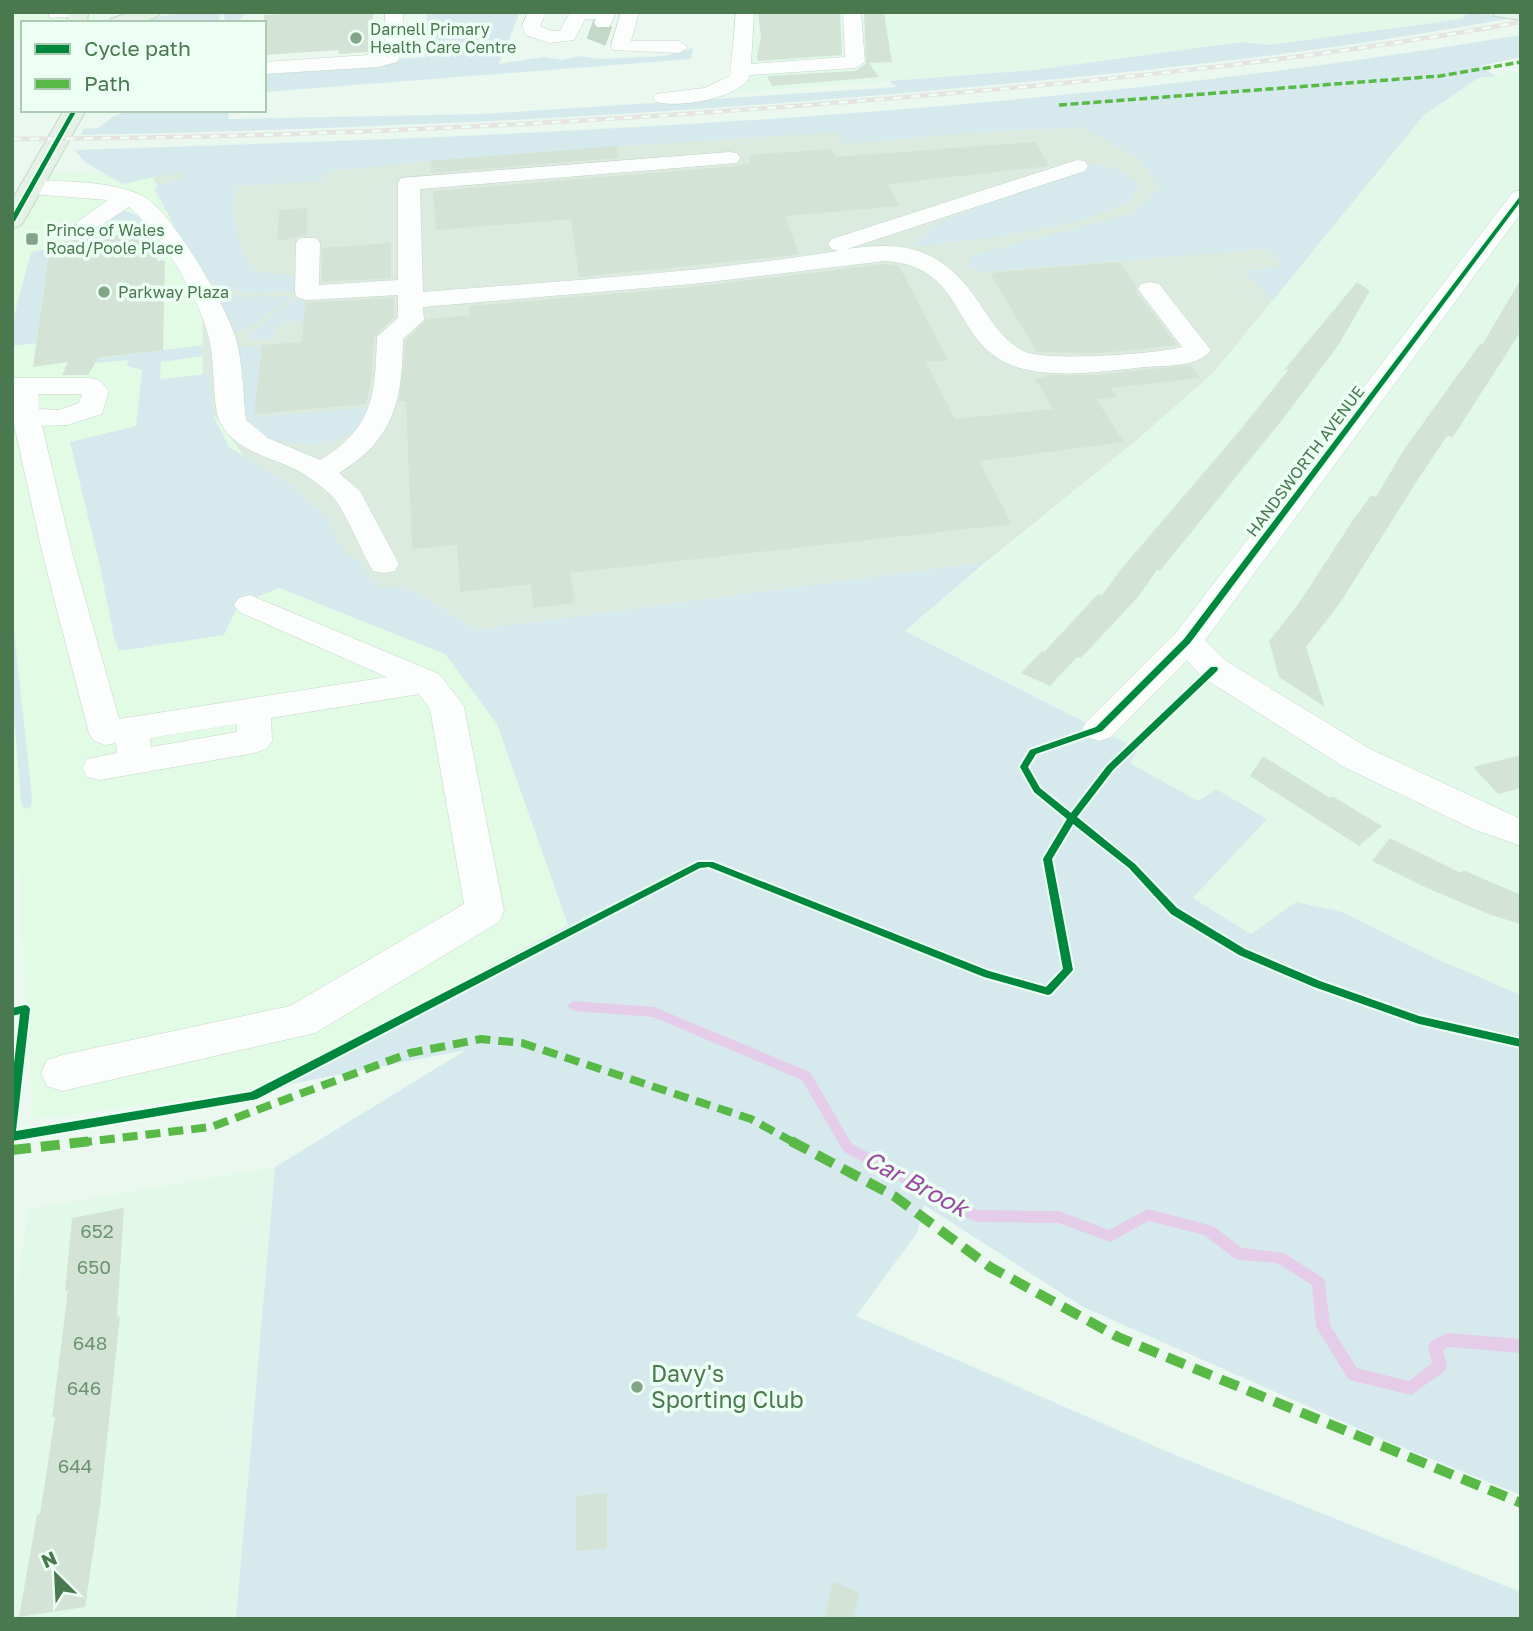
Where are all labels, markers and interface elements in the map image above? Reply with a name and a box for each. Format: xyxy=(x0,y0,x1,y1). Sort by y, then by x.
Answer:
place label: Darnell Primary Health Care Centre xyxy=(370,19,516,57)
legend xyxy=(21,21,266,112)
marker: Darnell Primary Health Care Centre xyxy=(348,30,364,46)
text: Cycle path xyxy=(84,35,191,61)
text: Path xyxy=(84,70,131,96)
place label: Prince of Wales Road/Poole Place xyxy=(46,220,183,258)
marker: Prince of Wales Road/Poole Place xyxy=(24,231,40,247)
place label: Parkway Plaza xyxy=(118,282,229,302)
marker: Parkway Plaza xyxy=(96,284,112,300)
street label: HANDSWORTH AVENUE xyxy=(1242,382,1368,540)
water label: Car Brook xyxy=(860,1143,975,1223)
house number: 652 xyxy=(80,1219,114,1242)
house number: 650 xyxy=(77,1255,111,1278)
house number: 648 xyxy=(73,1331,107,1354)
place label: Davy's Sporting Club xyxy=(651,1359,804,1413)
house number: 646 xyxy=(67,1376,101,1399)
marker: Davy's Sporting Club xyxy=(629,1379,645,1395)
house number: 644 xyxy=(58,1454,92,1477)
north arrow xyxy=(21,1540,91,1610)
text: N xyxy=(38,1546,60,1572)

